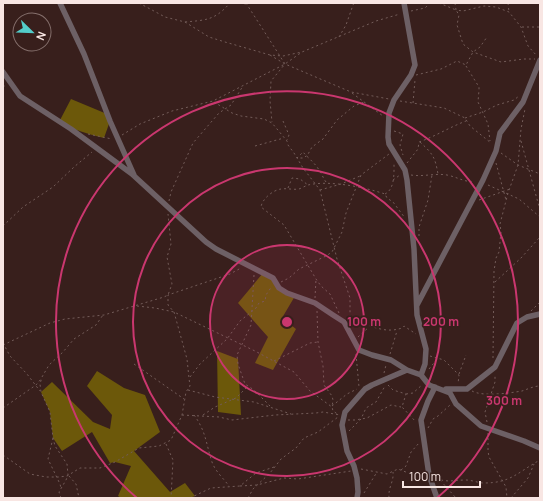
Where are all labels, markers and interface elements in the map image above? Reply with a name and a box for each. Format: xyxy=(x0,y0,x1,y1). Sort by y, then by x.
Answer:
north arrow xyxy=(12,12,52,52)
text: N xyxy=(33,30,50,43)
text: 100 m xyxy=(347,313,381,330)
text: 200 m xyxy=(423,313,459,330)
centre of rings xyxy=(280,315,294,329)
text: 300 m xyxy=(486,392,522,409)
scale bar xyxy=(403,463,480,489)
text: 100 m xyxy=(409,468,441,485)

